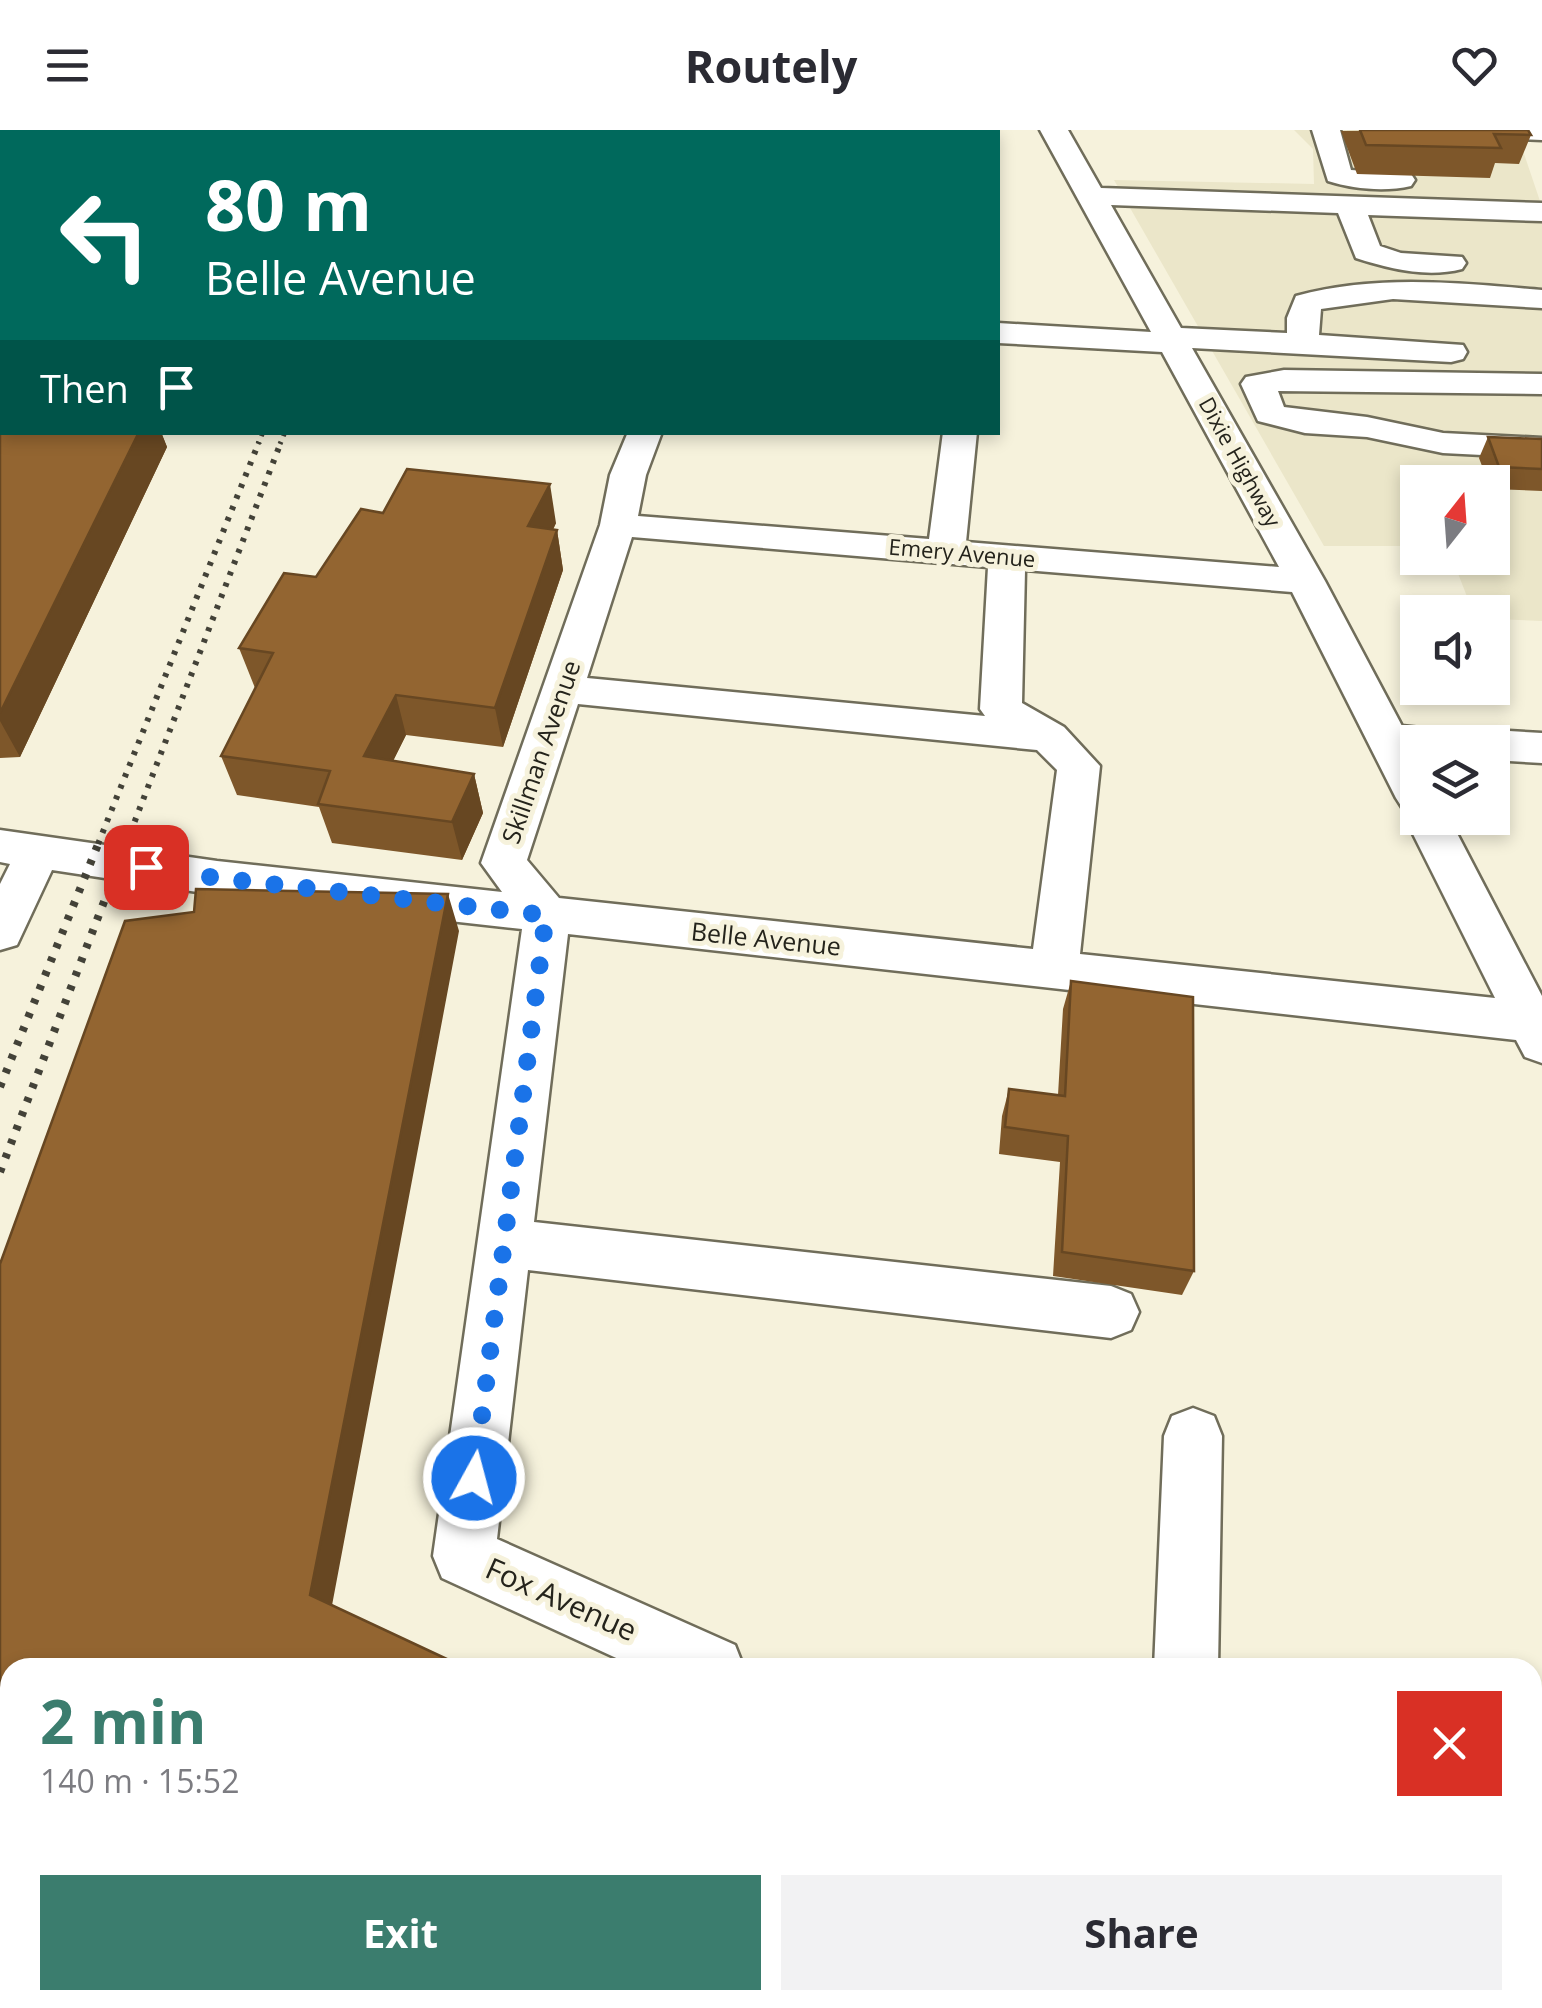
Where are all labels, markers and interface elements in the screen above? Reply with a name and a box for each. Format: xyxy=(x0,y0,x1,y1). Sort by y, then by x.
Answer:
text: Routely xyxy=(685,35,857,96)
icon: menu xyxy=(40,38,95,93)
icon: heart xyxy=(1447,38,1502,93)
text: 80 m xyxy=(205,156,372,252)
icon: left xyxy=(40,170,170,300)
text: Belle Avenue xyxy=(205,247,476,308)
icon: arrive xyxy=(149,360,204,415)
text: Then xyxy=(40,362,129,414)
street label: Dixie Highway xyxy=(1193,391,1289,533)
north arrow xyxy=(1400,465,1510,575)
map controls xyxy=(1400,465,1510,835)
street label: Emery Avenue xyxy=(887,531,1037,573)
button: sound xyxy=(1400,595,1510,705)
street label: Skillman Avenue xyxy=(493,656,587,848)
button: layers xyxy=(1400,725,1510,835)
pin xyxy=(104,825,189,910)
icon: arrive xyxy=(119,840,174,895)
street label: Belle Avenue xyxy=(690,913,843,963)
position arrow xyxy=(422,1426,526,1530)
street label: Fox Avenue xyxy=(480,1547,644,1650)
text: 2 min xyxy=(40,1680,207,1762)
button: close xyxy=(1397,1691,1502,1796)
text: 140 m · 15:52 xyxy=(40,1759,239,1802)
button: Exit xyxy=(40,1875,761,1990)
button: Share xyxy=(781,1875,1502,1990)

